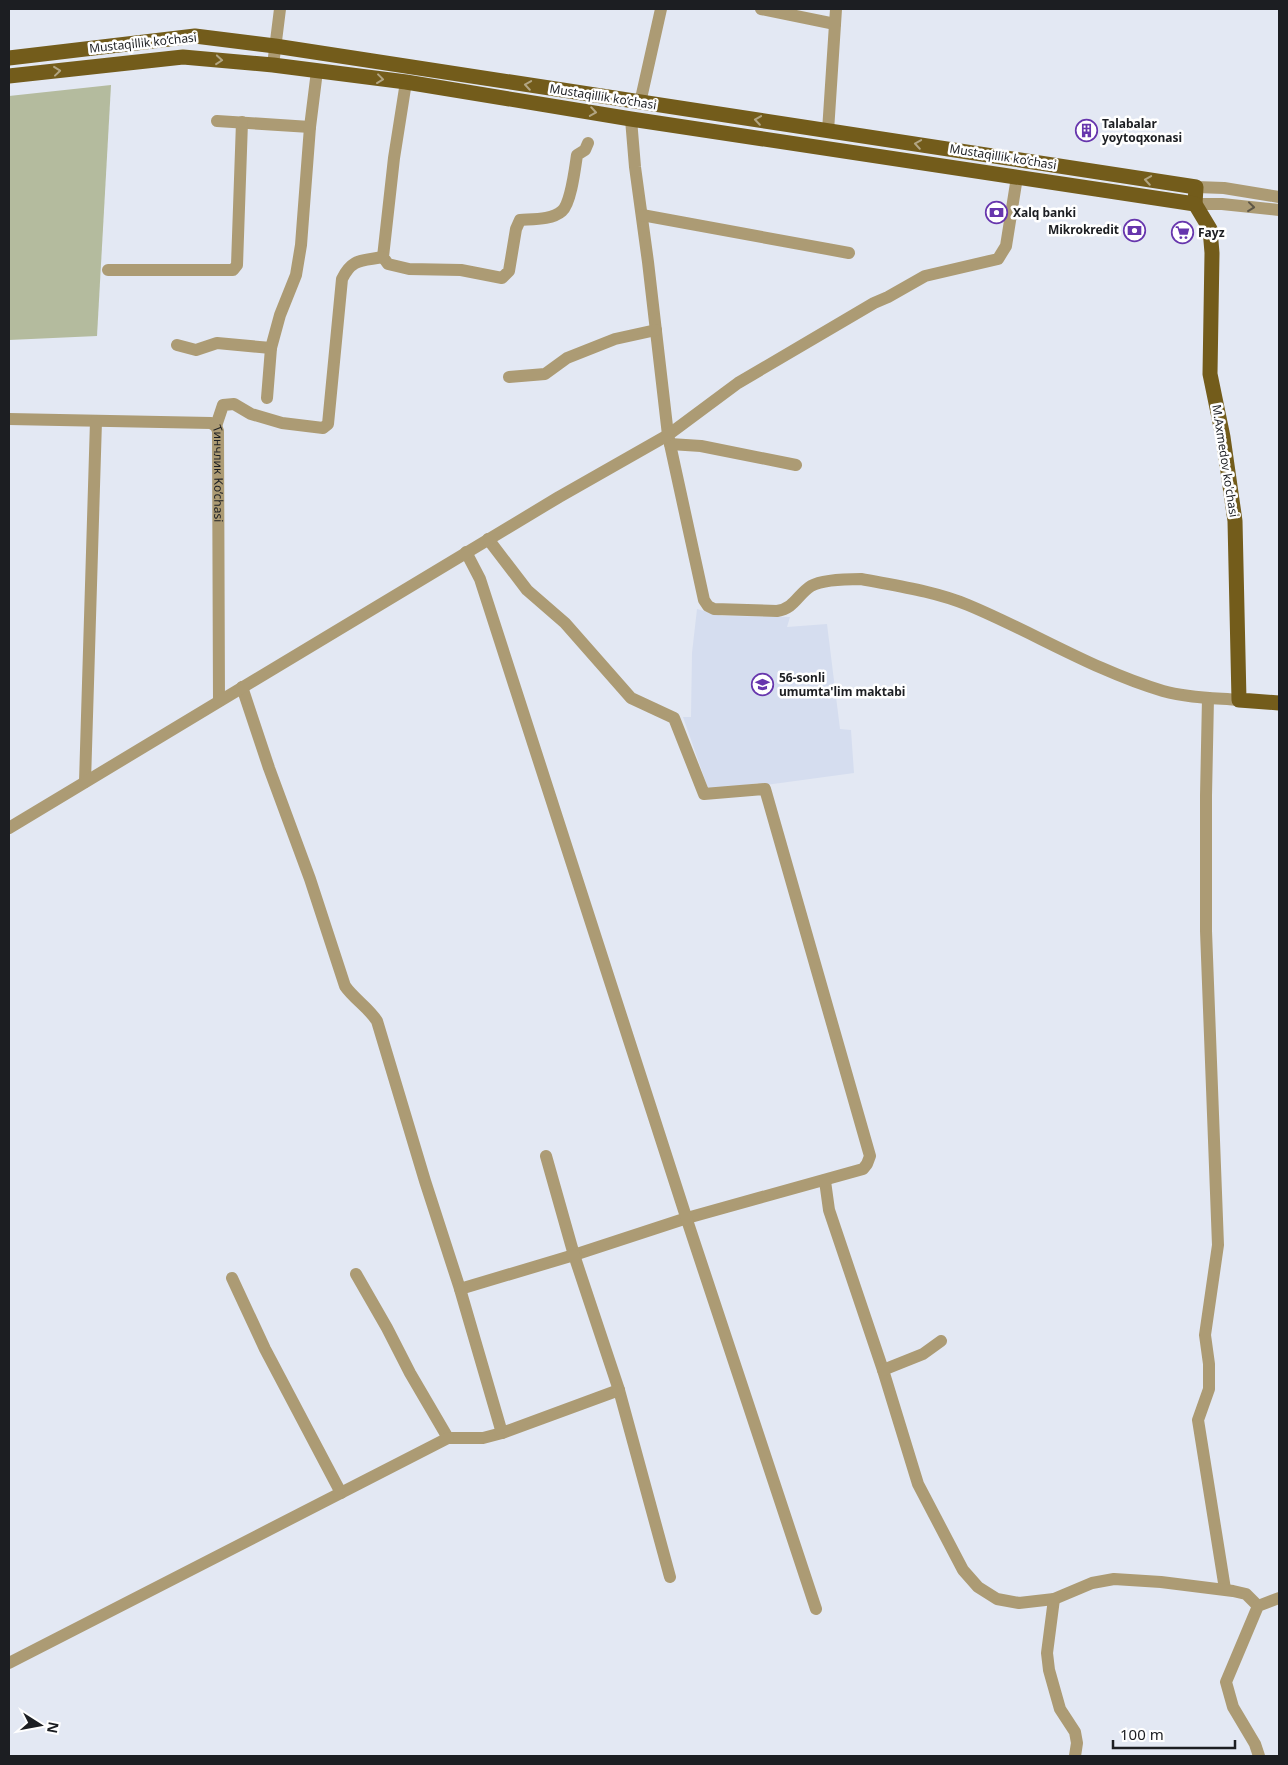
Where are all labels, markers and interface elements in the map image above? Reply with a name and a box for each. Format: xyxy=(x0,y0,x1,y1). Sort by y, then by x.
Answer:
street label: Mustaqillik ko’chasi xyxy=(88,28,198,57)
one-way arrow xyxy=(215,54,223,65)
one-way arrow xyxy=(54,66,62,77)
one-way arrow xyxy=(377,73,385,84)
street label: Mustaqillik ko’chasi xyxy=(548,80,658,113)
one-way arrow xyxy=(523,81,532,91)
one-way arrow xyxy=(588,107,597,117)
one-way arrow xyxy=(753,115,761,126)
place label: Talabalar yoytoqxonasi xyxy=(1102,115,1182,146)
building icon: Talabalar yoytoqxonasi xyxy=(1074,119,1098,143)
one-way arrow xyxy=(914,140,923,150)
street label: Mustaqillik ko’chasi xyxy=(948,140,1058,173)
one-way arrow xyxy=(1144,175,1152,185)
bank icon: Xalq banki xyxy=(985,201,1009,225)
one-way arrow xyxy=(1247,201,1255,212)
place label: Xalq banki xyxy=(1013,204,1076,221)
bank icon: Mikrokredit xyxy=(1123,218,1147,242)
place label: Mikrokredit xyxy=(1048,221,1119,238)
supermarket icon: Fayz xyxy=(1170,221,1194,245)
place label: Fayz xyxy=(1198,224,1225,241)
street label: M.Axmedov ko'chasi xyxy=(1208,403,1243,519)
street label: Тинчлик Ko’chasi xyxy=(208,422,227,522)
place label: 56-sonli umumta'lim maktabi xyxy=(779,669,905,700)
school or university icon: 56-sonli umumta'lim maktabi xyxy=(751,673,775,697)
north arrow xyxy=(15,1700,65,1750)
scale bar xyxy=(1113,1718,1236,1750)
text: N xyxy=(43,1720,64,1735)
text: 100 m xyxy=(1120,1724,1164,1744)

